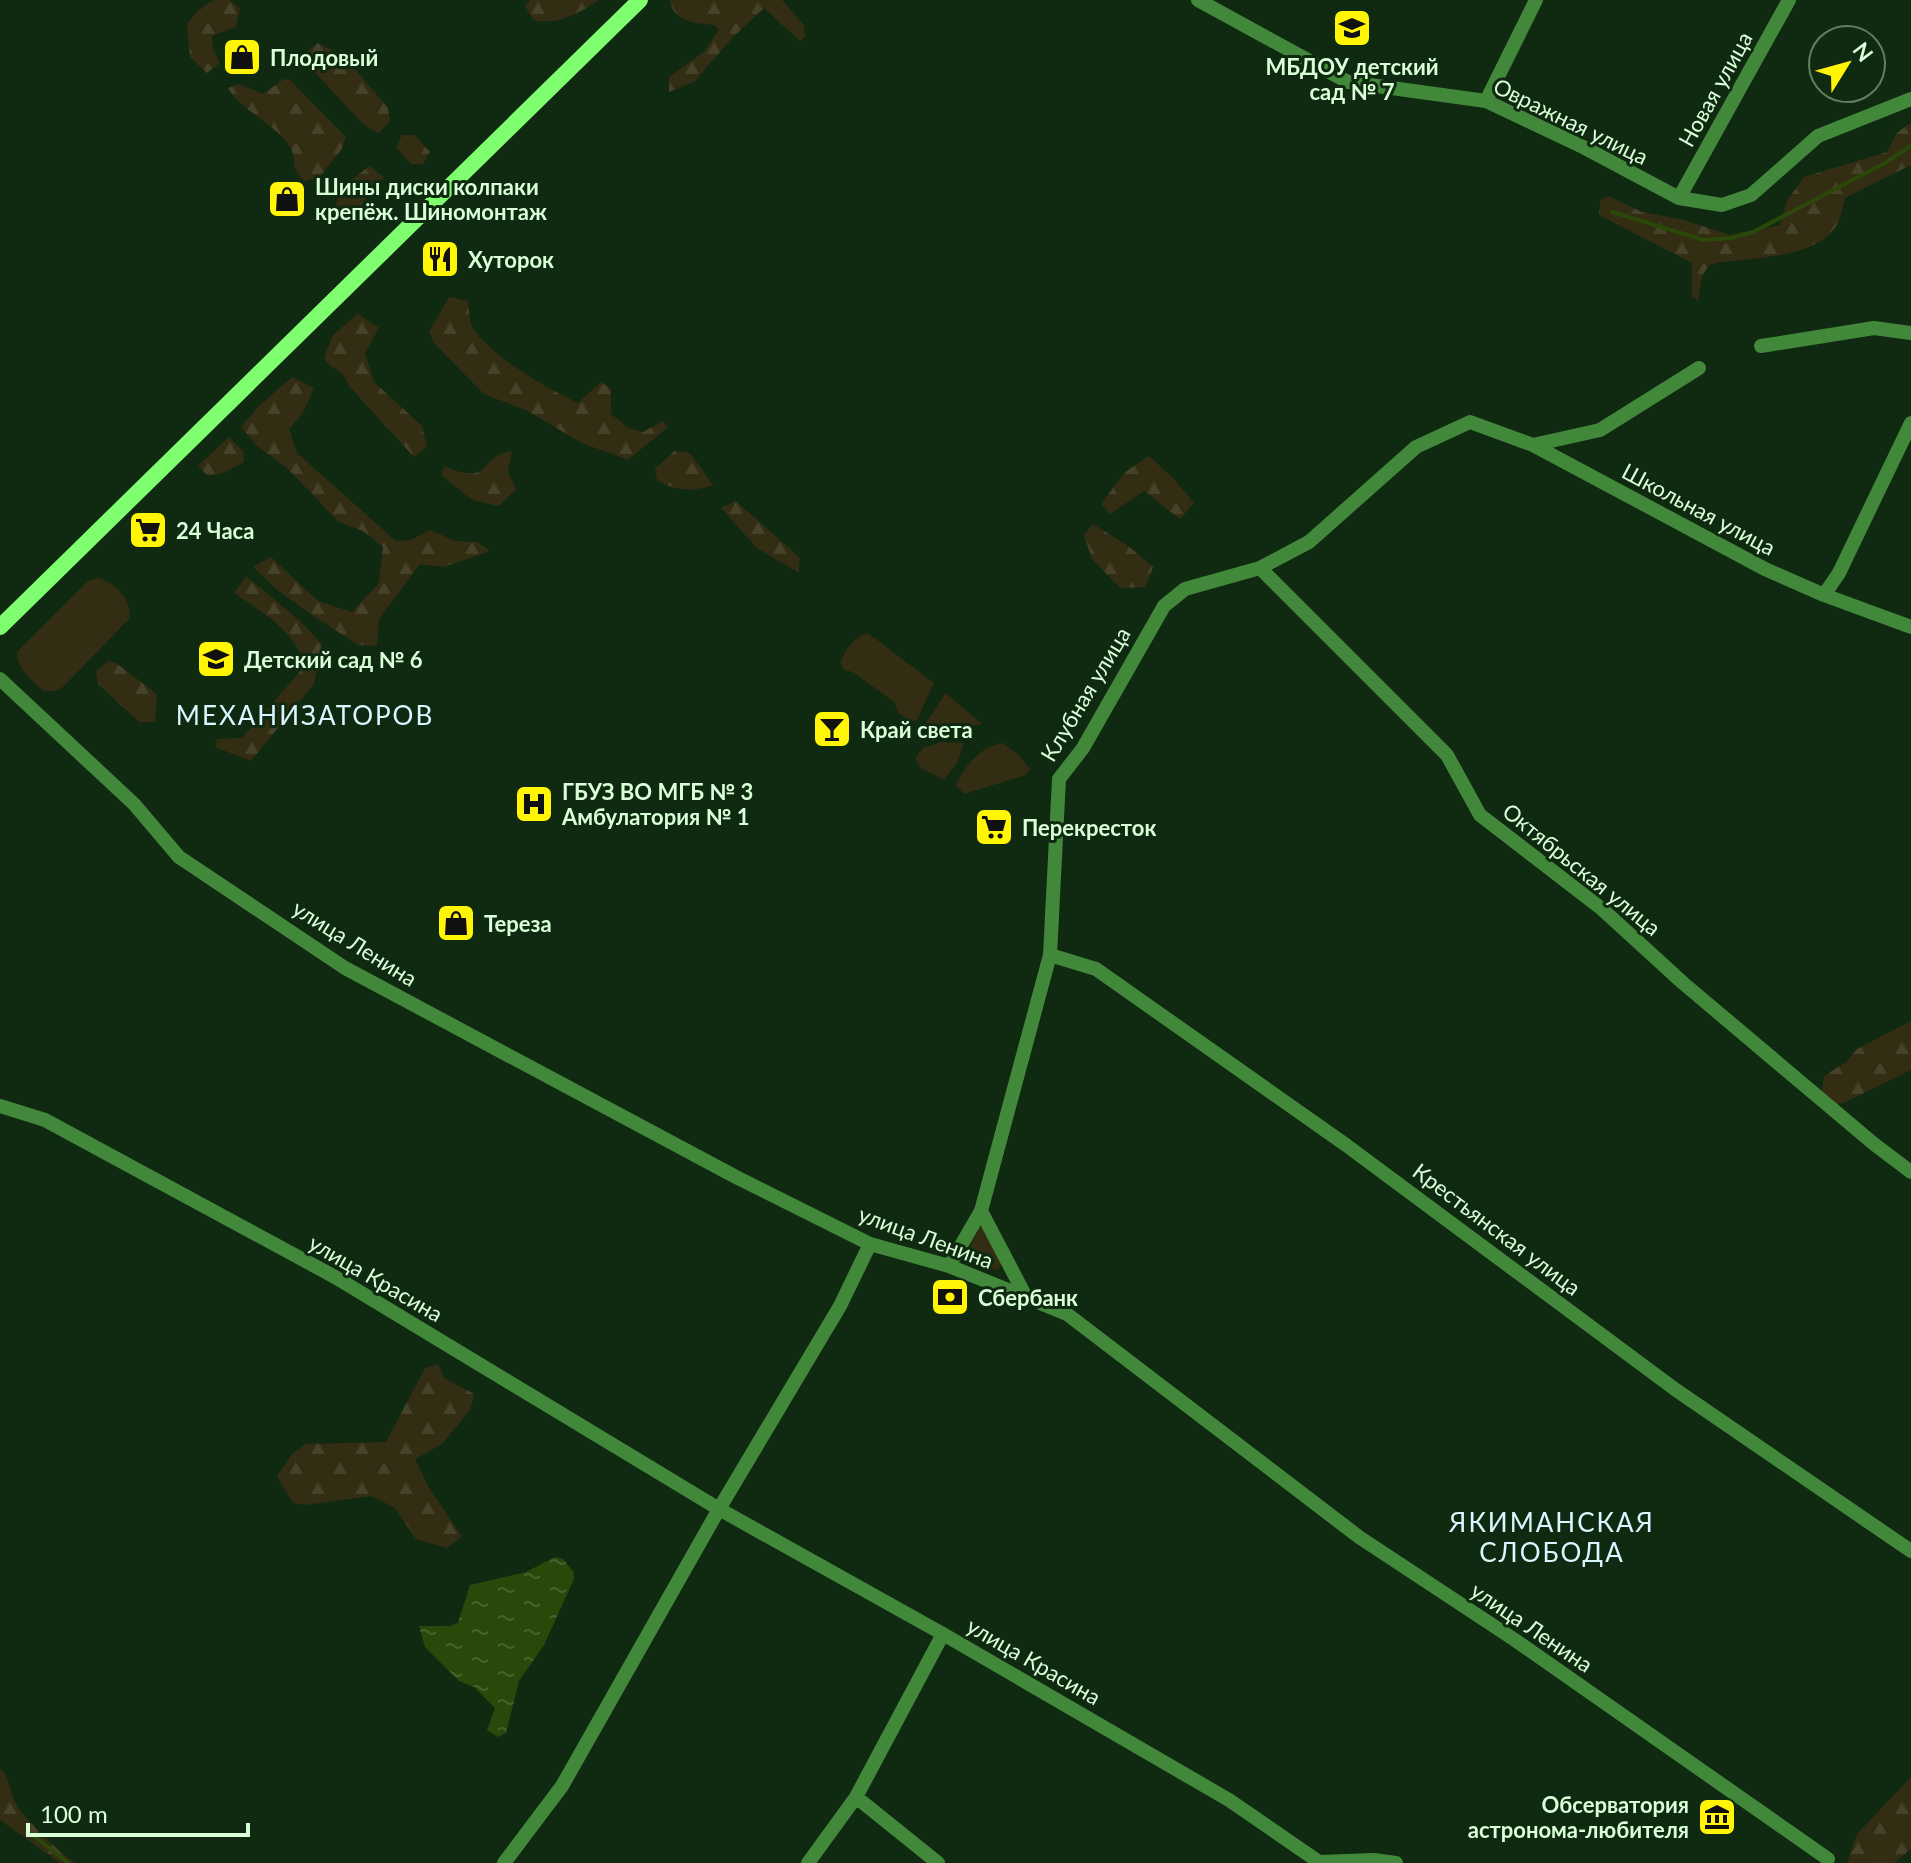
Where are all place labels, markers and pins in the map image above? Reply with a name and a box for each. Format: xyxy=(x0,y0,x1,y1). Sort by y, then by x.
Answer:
school or university icon: МБДОУ детский сад № 7 xyxy=(1331,7,1373,49)
shop icon: Плодовый xyxy=(221,36,263,78)
place label: Плодовый xyxy=(270,44,378,71)
place label: МБДОУ детский сад № 7 xyxy=(1265,53,1439,105)
place label: Шины диски колпаки крепёж. Шиномонтаж xyxy=(315,173,547,225)
shop icon: Шины диски колпаки крепёж. Шиномонтаж xyxy=(266,178,308,220)
restaurant icon: Хуторок xyxy=(419,238,461,280)
place label: Хуторок xyxy=(468,246,554,273)
supermarket icon: 24 Часа xyxy=(127,509,169,551)
place label: 24 Часа xyxy=(176,517,254,544)
school or university icon: Детский сад № 6 xyxy=(195,638,237,680)
place label: Детский сад № 6 xyxy=(244,646,423,673)
bar icon: Край света xyxy=(811,708,853,750)
place label: Край света xyxy=(860,716,973,743)
place label: ГБУЗ ВО МГБ № 3 Амбулатория № 1 xyxy=(561,778,753,830)
hospital icon: ГБУЗ ВО МГБ № 3 Амбулатория № 1 xyxy=(513,783,555,825)
supermarket icon: Перекресток xyxy=(973,806,1015,848)
place label: Перекресток xyxy=(1022,814,1156,841)
shop icon: Тереза xyxy=(435,902,477,944)
place label: Тереза xyxy=(484,910,552,937)
bank icon: Сбербанк xyxy=(929,1276,971,1318)
place label: Сбербанк xyxy=(978,1284,1078,1311)
place label: Обсерватория астронома-любителя xyxy=(1468,1791,1689,1843)
museum icon: Обсерватория астронома-любителя xyxy=(1696,1796,1738,1838)

